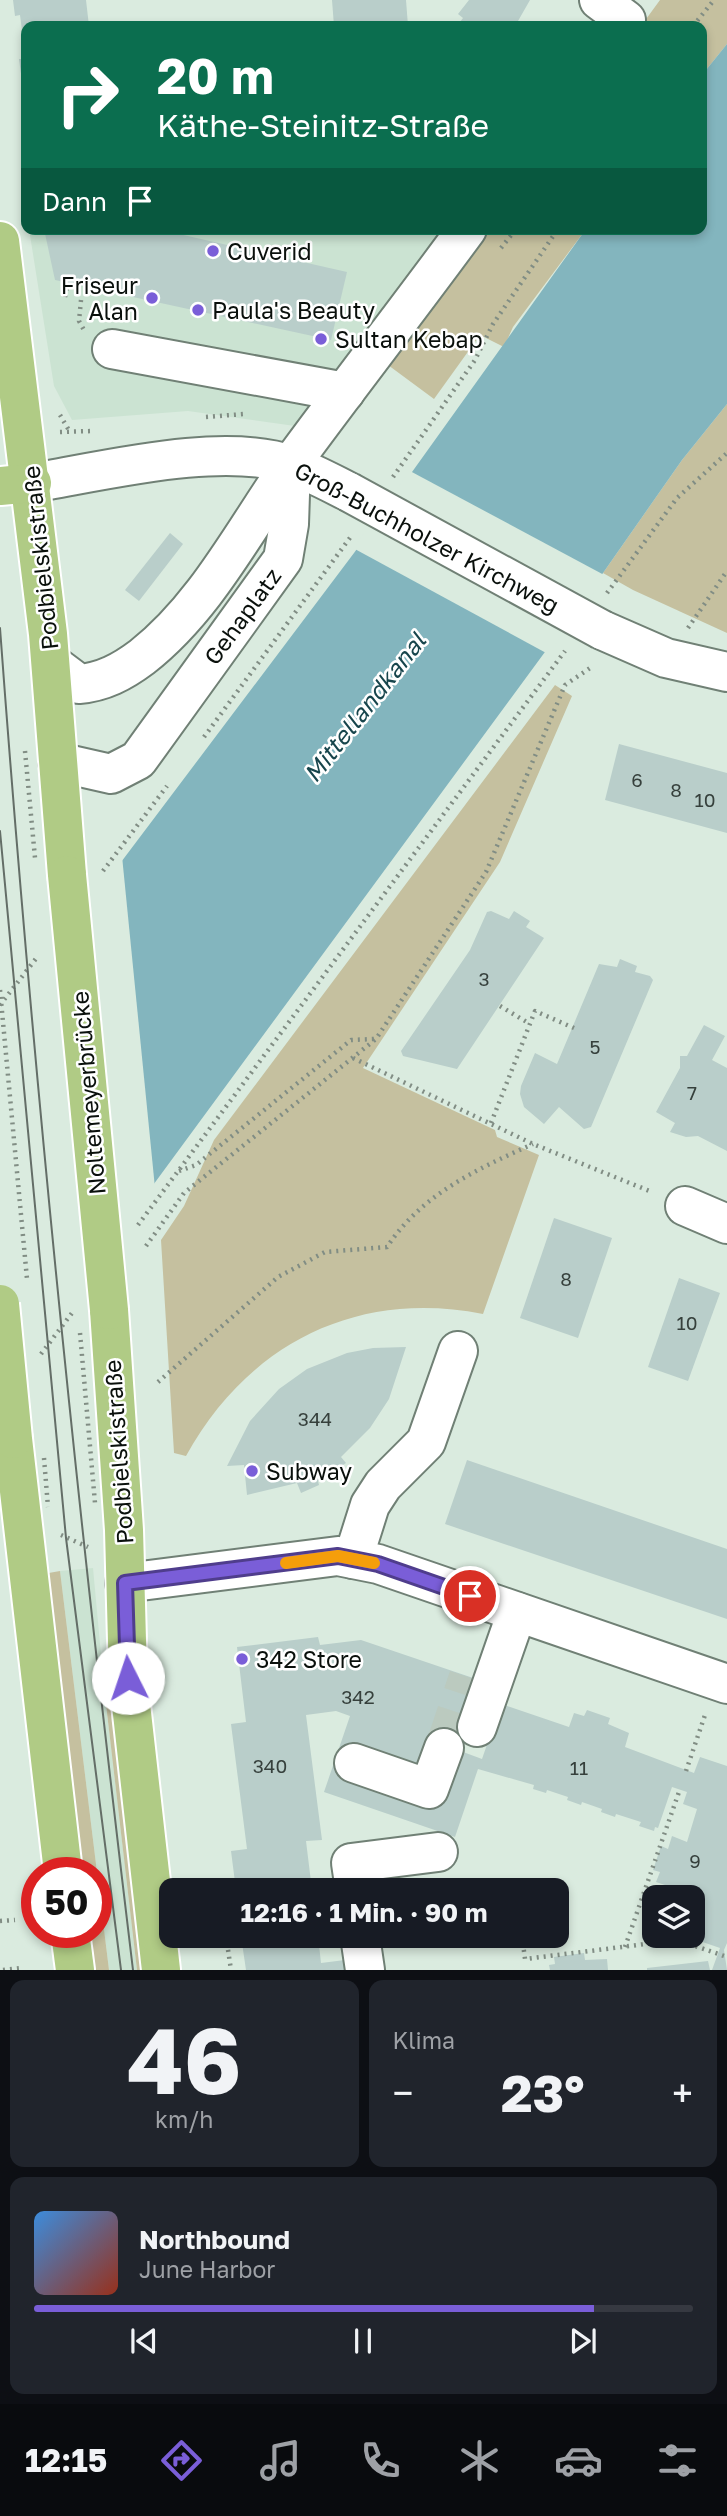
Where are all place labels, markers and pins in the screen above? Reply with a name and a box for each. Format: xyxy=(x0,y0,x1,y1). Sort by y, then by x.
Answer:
place label: Cuverid xyxy=(227,237,312,265)
marker: Cuverid xyxy=(205,243,221,259)
place label: Friseur Alan xyxy=(61,271,138,325)
marker: Friseur Alan xyxy=(144,290,160,306)
place label: Paula's Beauty xyxy=(212,296,375,324)
marker: Paula's Beauty xyxy=(190,302,206,318)
place label: Sultan Kebap xyxy=(335,325,483,353)
marker: Sultan Kebap xyxy=(313,331,329,347)
place label: Subway xyxy=(266,1457,352,1485)
marker: Subway xyxy=(244,1463,260,1479)
pin xyxy=(440,1566,500,1626)
place label: 342 Store xyxy=(256,1645,362,1673)
marker: 342 Store xyxy=(234,1651,250,1667)

